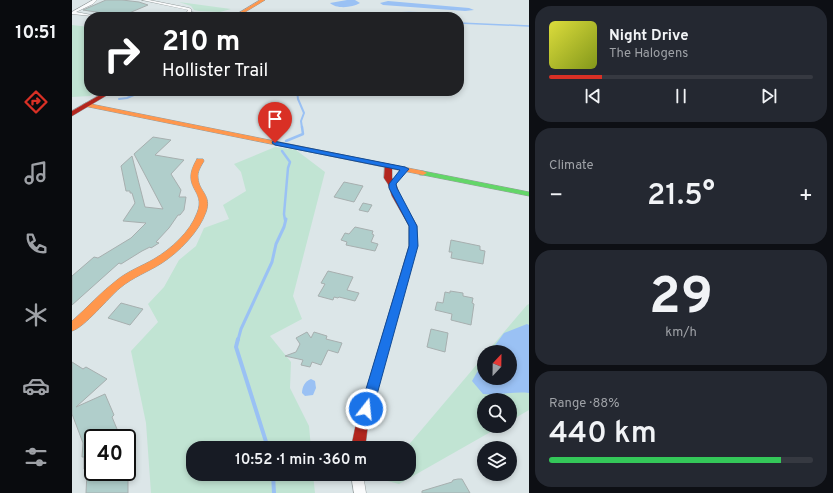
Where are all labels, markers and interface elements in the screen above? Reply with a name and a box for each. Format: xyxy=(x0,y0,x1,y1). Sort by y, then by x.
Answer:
text: 10:51 xyxy=(15,22,57,45)
text: 210 m xyxy=(162,25,240,61)
text: Night Drive xyxy=(609,27,689,46)
icon: right xyxy=(96,28,148,80)
text: The Halogens xyxy=(609,46,688,62)
text: Hollister Trail xyxy=(162,60,268,83)
icon: previous xyxy=(582,85,604,107)
icon: pause xyxy=(670,85,692,107)
icon: next xyxy=(758,85,780,107)
icon: directions xyxy=(22,88,50,116)
pin xyxy=(258,102,292,143)
icon: arrive xyxy=(264,108,286,130)
text: Climate xyxy=(549,158,594,174)
icon: music xyxy=(22,159,50,187)
text: 21.5° xyxy=(647,178,715,215)
text: − xyxy=(549,183,563,210)
text: + xyxy=(799,183,813,210)
icon: phone xyxy=(22,230,50,258)
text: 29 xyxy=(649,266,713,332)
icon: climate xyxy=(22,301,50,329)
text: km/h xyxy=(665,325,697,341)
north arrow xyxy=(477,345,517,385)
map controls xyxy=(477,345,517,481)
icon: car xyxy=(22,372,50,400)
position arrow xyxy=(345,388,387,430)
button: search xyxy=(477,393,517,433)
text: Range · 88% xyxy=(549,396,620,412)
text: 440 km xyxy=(549,416,657,453)
speed limit sign: 40 xyxy=(84,429,136,481)
button: layers xyxy=(477,441,517,481)
icon: filters xyxy=(22,443,50,471)
text: 10:52 · 1 min · 360 m xyxy=(235,451,367,470)

